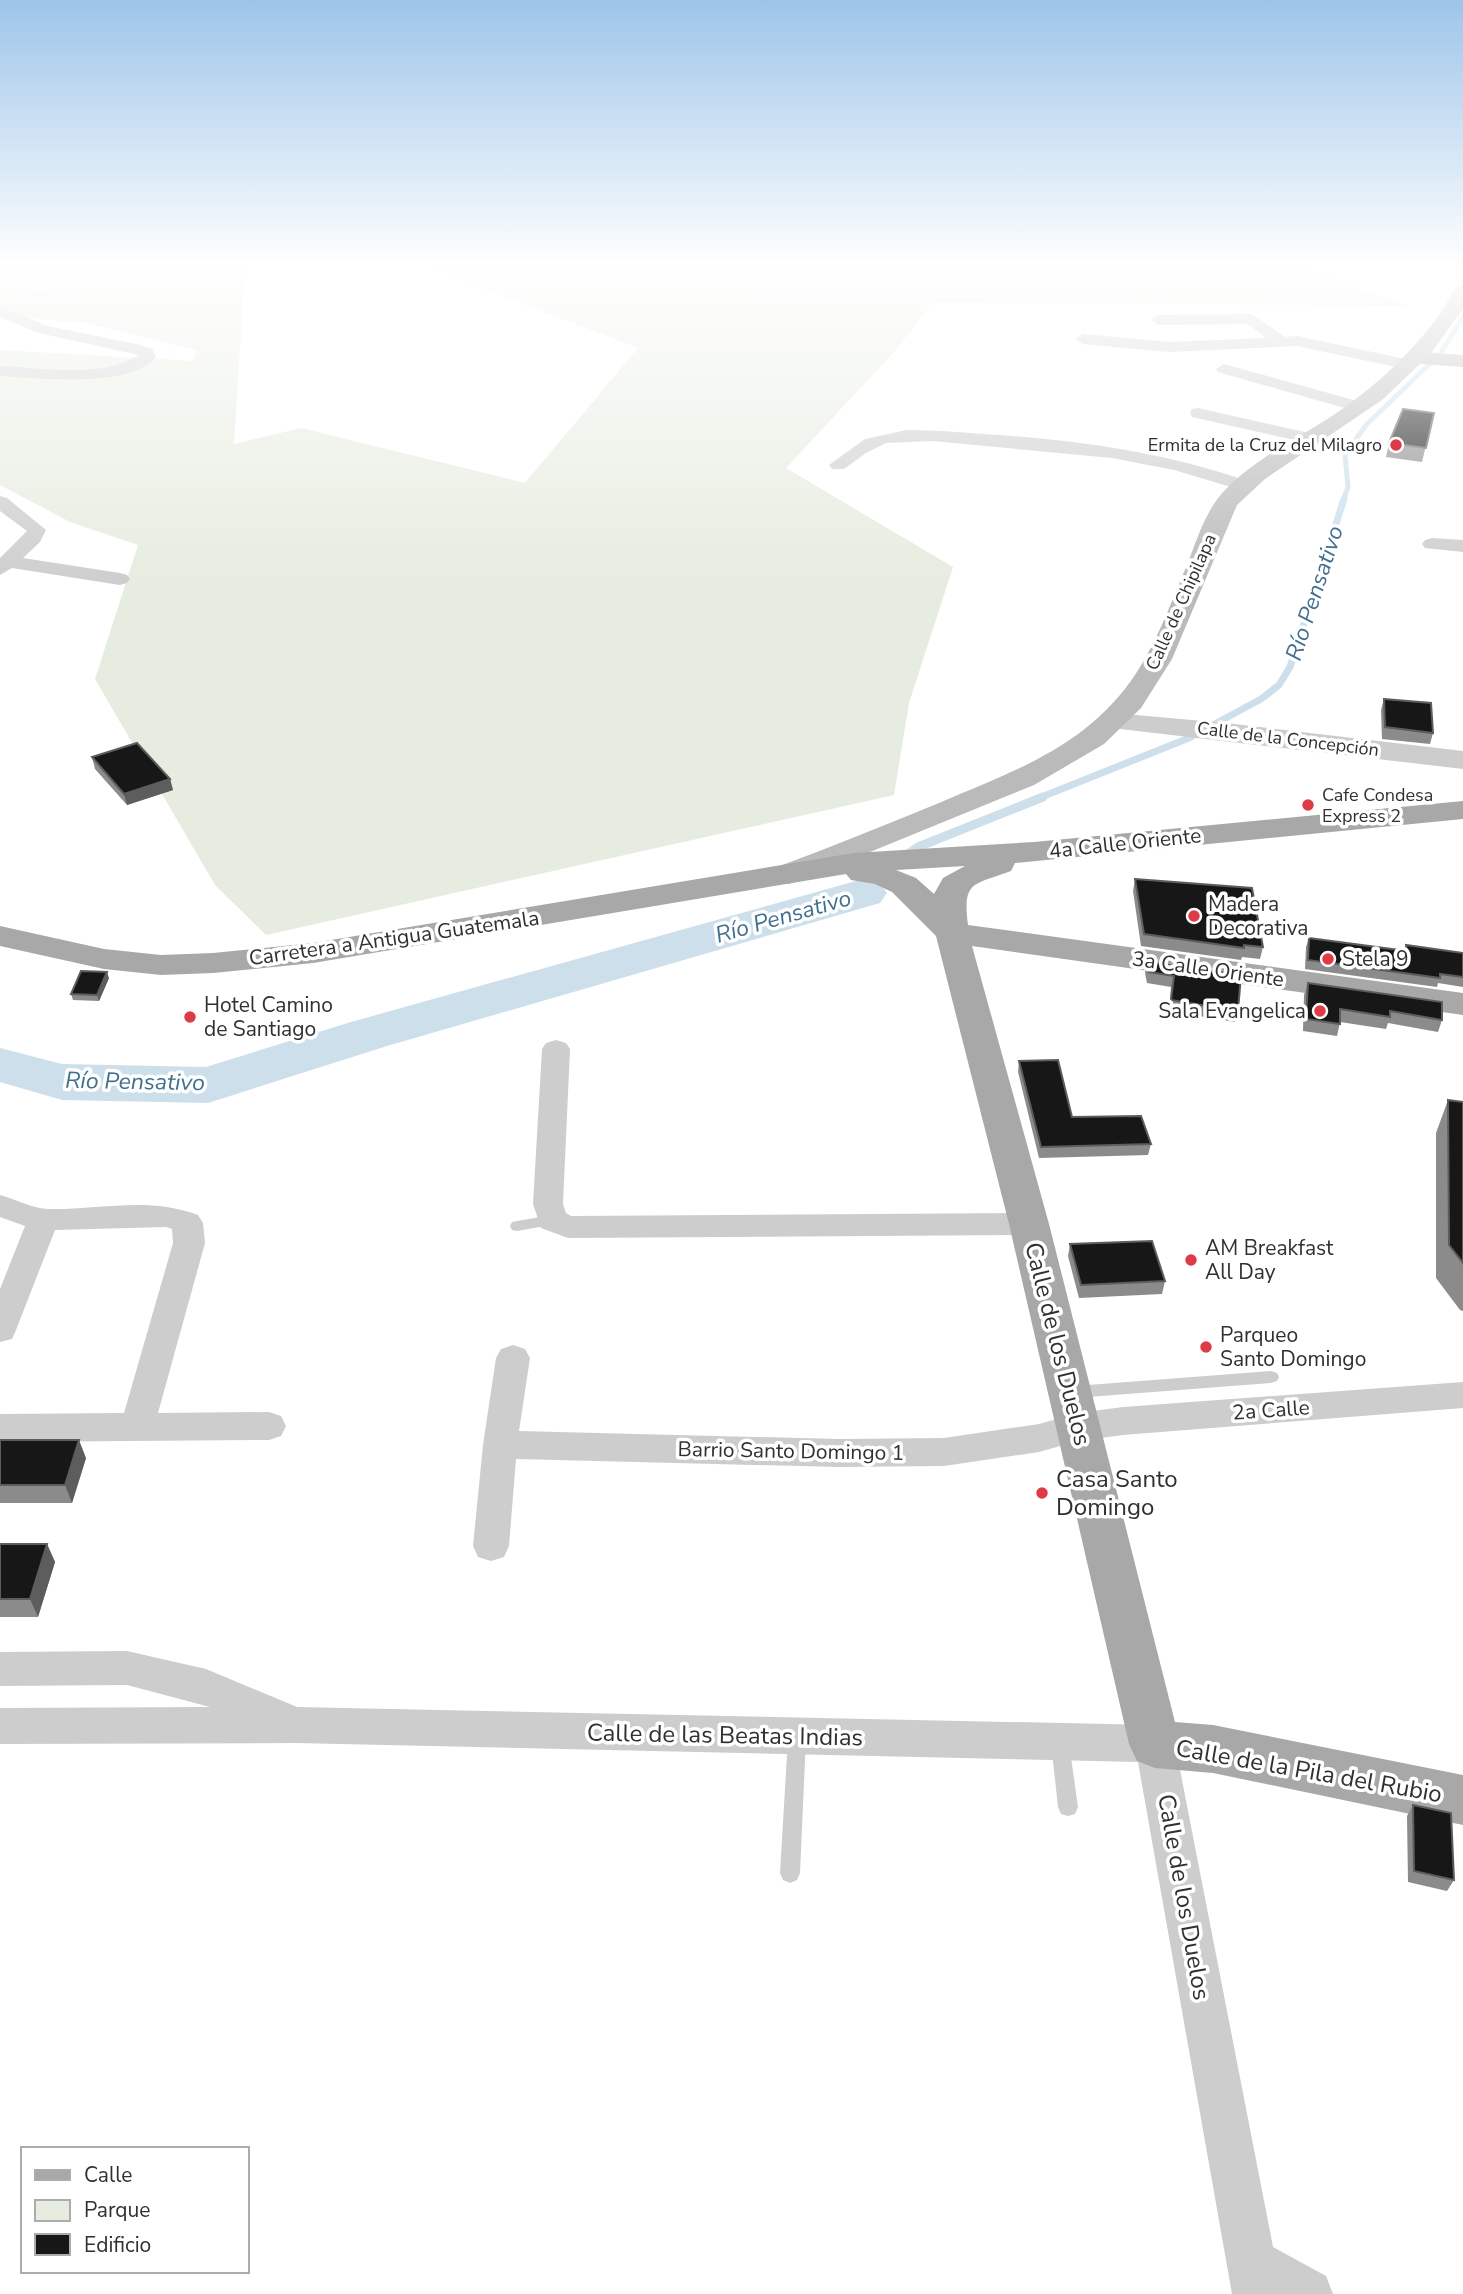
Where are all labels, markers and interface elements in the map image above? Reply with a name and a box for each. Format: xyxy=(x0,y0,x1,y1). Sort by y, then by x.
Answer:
place label: Ermita de la Cruz del Milagro xyxy=(1148,433,1382,457)
marker: Ermita de la Cruz del Milagro xyxy=(1388,437,1404,453)
water label: Río Pensativo xyxy=(1278,522,1351,664)
street label: Calle de Chipilapa xyxy=(1140,530,1222,674)
street label: Calle de la Concepción xyxy=(1196,716,1380,762)
place label: Cafe Condesa Express 2 xyxy=(1322,783,1433,828)
marker: Cafe Condesa Express 2 xyxy=(1300,797,1316,813)
street label: 4a Calle Oriente xyxy=(1047,821,1203,865)
water label: Río Pensativo xyxy=(712,882,855,951)
place label: Madera Decorativa xyxy=(1208,890,1308,942)
street label: Carretera a Antigua Guatemala xyxy=(247,904,541,972)
marker: Madera Decorativa xyxy=(1186,908,1202,924)
street label: 3a Calle Oriente xyxy=(1130,944,1286,994)
place label: Stela 9 xyxy=(1342,945,1409,973)
marker: Stela 9 xyxy=(1320,951,1336,967)
place label: Hotel Camino de Santiago xyxy=(204,991,333,1043)
place label: Sala Evangelica xyxy=(1158,997,1306,1025)
marker: Sala Evangelica xyxy=(1312,1003,1328,1019)
marker: Hotel Camino de Santiago xyxy=(182,1009,198,1025)
water label: Río Pensativo xyxy=(65,1065,205,1098)
place label: AM Breakfast All Day xyxy=(1205,1234,1334,1286)
street label: Calle de los Duelos xyxy=(1017,1239,1099,1449)
marker: AM Breakfast All Day xyxy=(1183,1252,1199,1268)
place label: Parqueo Santo Domingo xyxy=(1220,1321,1366,1373)
marker: Parqueo Santo Domingo xyxy=(1198,1339,1214,1355)
street label: 2a Calle xyxy=(1231,1393,1311,1427)
street label: Barrio Santo Domingo 1 xyxy=(677,1435,905,1467)
place label: Casa Santo Domingo xyxy=(1056,1463,1178,1523)
marker: Casa Santo Domingo xyxy=(1034,1485,1050,1501)
street label: Calle de las Beatas Indias xyxy=(587,1717,863,1753)
street label: Calle de la Pila del Rubio xyxy=(1173,1732,1445,1810)
street label: Calle de los Duelos xyxy=(1150,1792,1218,2002)
legend xyxy=(21,2147,248,2273)
text: Calle xyxy=(84,2161,132,2189)
text: Parque xyxy=(84,2196,151,2224)
text: Edificio xyxy=(84,2231,151,2259)

